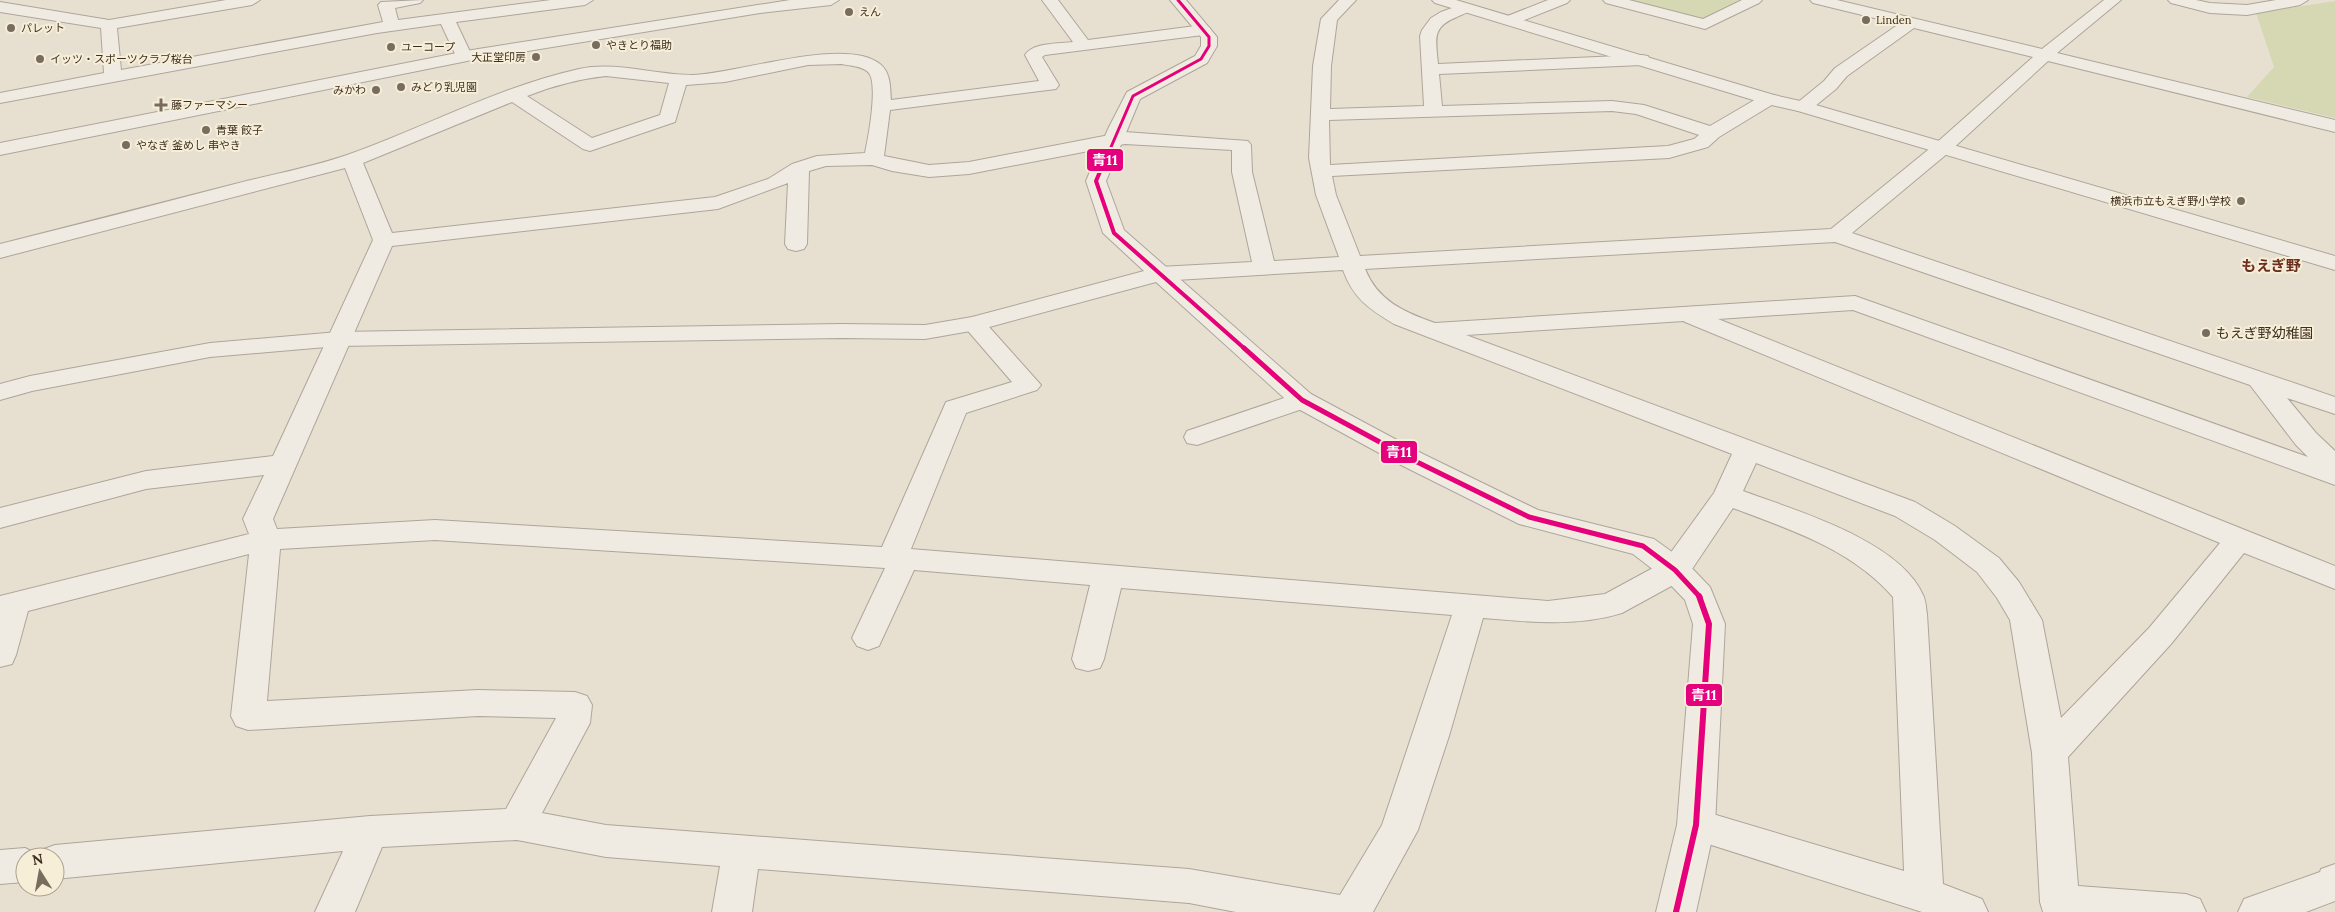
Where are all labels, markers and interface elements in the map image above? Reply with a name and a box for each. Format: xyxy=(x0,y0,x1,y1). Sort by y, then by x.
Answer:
place label: えん xyxy=(859,5,881,19)
marker: えん xyxy=(843,6,855,18)
place label: Linden xyxy=(1876,13,1912,27)
marker: Linden xyxy=(1860,14,1872,26)
place label: パレット xyxy=(21,21,65,35)
marker: パレット xyxy=(5,22,17,34)
place label: やきとり福助 xyxy=(606,38,672,52)
marker: やきとり福助 xyxy=(590,39,602,51)
place label: ユーコープ xyxy=(401,40,455,54)
marker: ユーコープ xyxy=(385,41,397,53)
place label: 大正堂印房 xyxy=(471,50,526,64)
marker: 大正堂印房 xyxy=(530,51,542,63)
place label: イッツ・スポーツクラブ桜台 xyxy=(50,52,193,66)
marker: イッツ・スポーツクラブ桜台 xyxy=(34,53,46,65)
place label: みどり乳児園 xyxy=(411,80,477,94)
marker: みどり乳児園 xyxy=(395,81,407,93)
place label: みかわ xyxy=(333,83,366,97)
marker: みかわ xyxy=(370,84,382,96)
place label: 藤ファーマシー xyxy=(171,98,248,112)
marker: 藤ファーマシー xyxy=(155,99,167,111)
place label: 青葉 餃子 xyxy=(216,123,263,137)
marker: 青葉 餃子 xyxy=(200,124,212,136)
place label: やなぎ 釜めし 串やき xyxy=(136,138,241,152)
marker: やなぎ 釜めし 串やき xyxy=(120,139,132,151)
line badge: 青11 xyxy=(1086,148,1124,172)
text: 青11 xyxy=(1092,151,1118,169)
place label: 横浜市立もえぎ野小学校 xyxy=(2110,194,2231,208)
marker: 横浜市立もえぎ野小学校 xyxy=(2235,195,2247,207)
district label: もえぎ野 xyxy=(2241,256,2301,275)
place label: もえぎ野幼稚園 xyxy=(2216,324,2314,342)
marker: もえぎ野幼稚園 xyxy=(2200,327,2212,339)
line badge: 青11 xyxy=(1380,440,1418,464)
text: 青11 xyxy=(1386,443,1412,461)
line badge: 青11 xyxy=(1685,683,1723,707)
text: 青11 xyxy=(1691,686,1717,704)
north arrow xyxy=(15,847,65,897)
text: N xyxy=(30,849,45,869)

